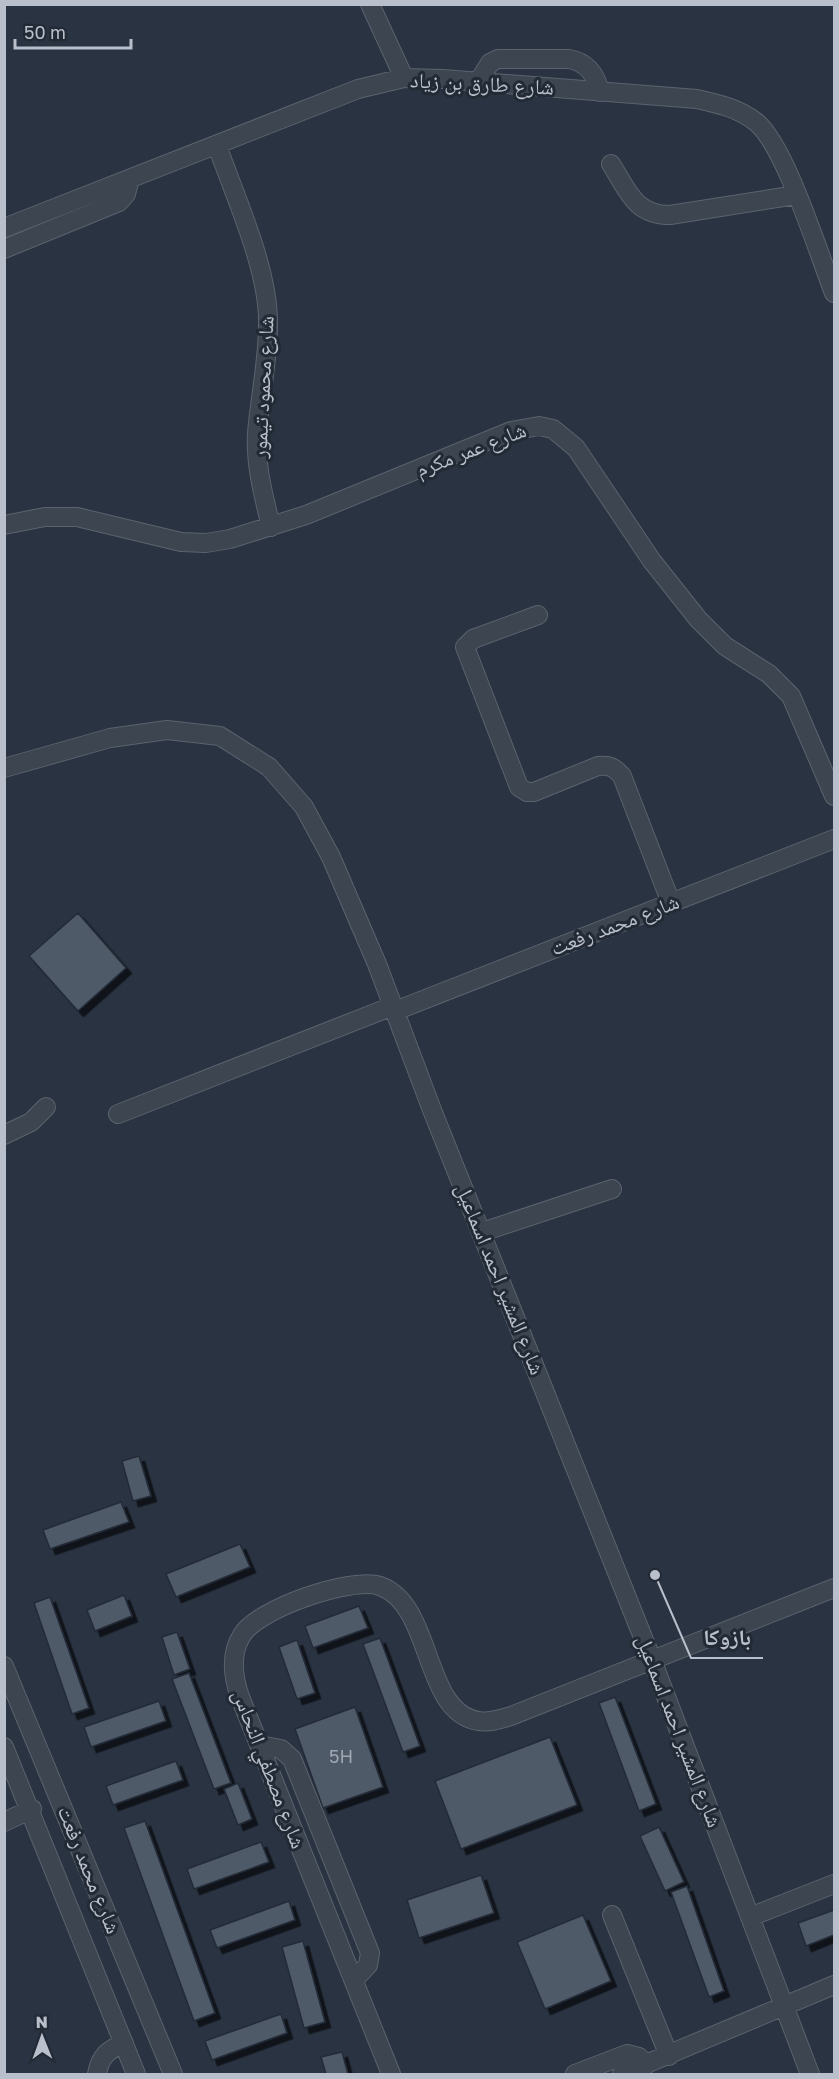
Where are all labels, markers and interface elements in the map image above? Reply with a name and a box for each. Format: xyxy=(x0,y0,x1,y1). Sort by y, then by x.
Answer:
scale bar xyxy=(15,12,130,50)
text: 50 m xyxy=(24,21,66,43)
street label: شارع طارق بن زياد xyxy=(409,66,555,101)
street label: شارع محمود تيمور xyxy=(245,315,280,460)
street label: شارع عمر مكرم xyxy=(412,416,530,484)
street label: شارع محمد رفعت xyxy=(547,888,683,961)
street label: شارع المشير احمد اسماعيل xyxy=(450,1179,551,1379)
callout: بازوكا xyxy=(691,1618,763,1658)
text: بازوكا xyxy=(703,1623,751,1651)
street label: شارع المشير احمد اسماعيل xyxy=(630,1631,729,1831)
street label: شارع مصطفي النحاس xyxy=(224,1685,312,1853)
house number: 5H xyxy=(329,1745,353,1767)
street label: شارع محمد رفعت xyxy=(52,1802,127,1938)
north arrow xyxy=(12,2007,72,2067)
text: N xyxy=(35,2012,48,2032)

